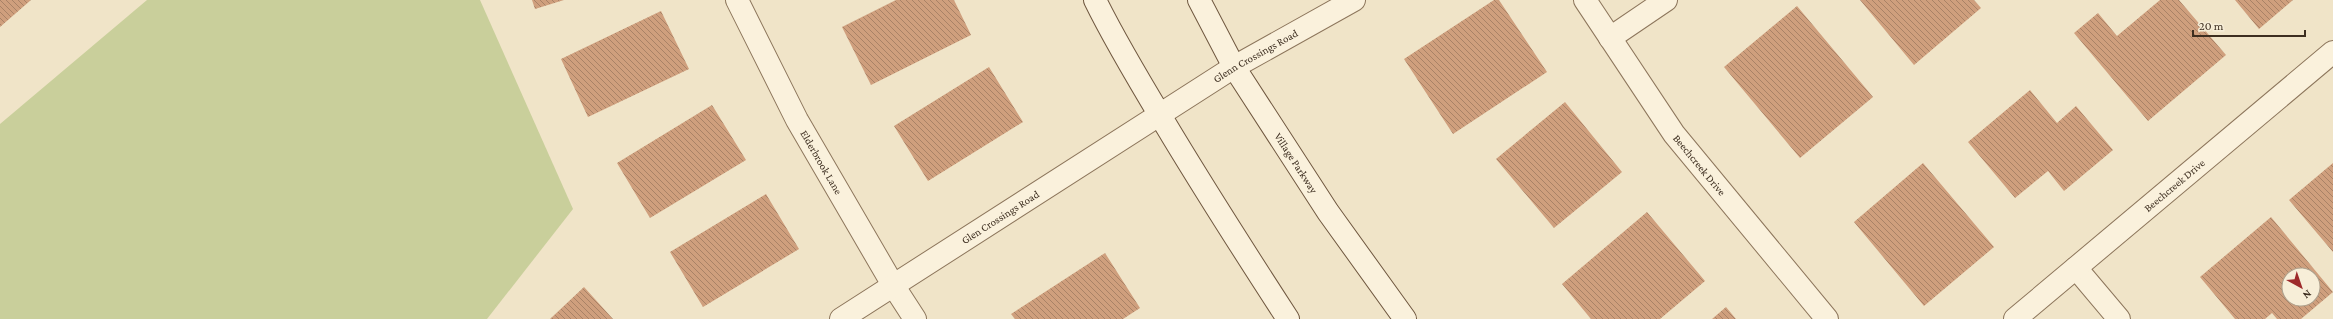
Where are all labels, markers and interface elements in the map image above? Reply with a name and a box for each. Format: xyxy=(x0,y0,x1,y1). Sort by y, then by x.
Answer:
scale bar xyxy=(2193,12,2305,38)
text: 20 m xyxy=(2199,19,2224,33)
street label: Glenn Crossings Road xyxy=(1211,27,1300,85)
street label: Elderbrook Lane xyxy=(798,128,845,197)
street label: Village Parkway xyxy=(1272,131,1321,197)
street label: Beechcreek Drive xyxy=(1671,132,1728,198)
street label: Beechcreek Drive xyxy=(2142,156,2207,214)
street label: Glen Crossings Road xyxy=(959,188,1041,246)
north arrow xyxy=(2281,267,2321,307)
text: N xyxy=(2300,288,2314,302)

